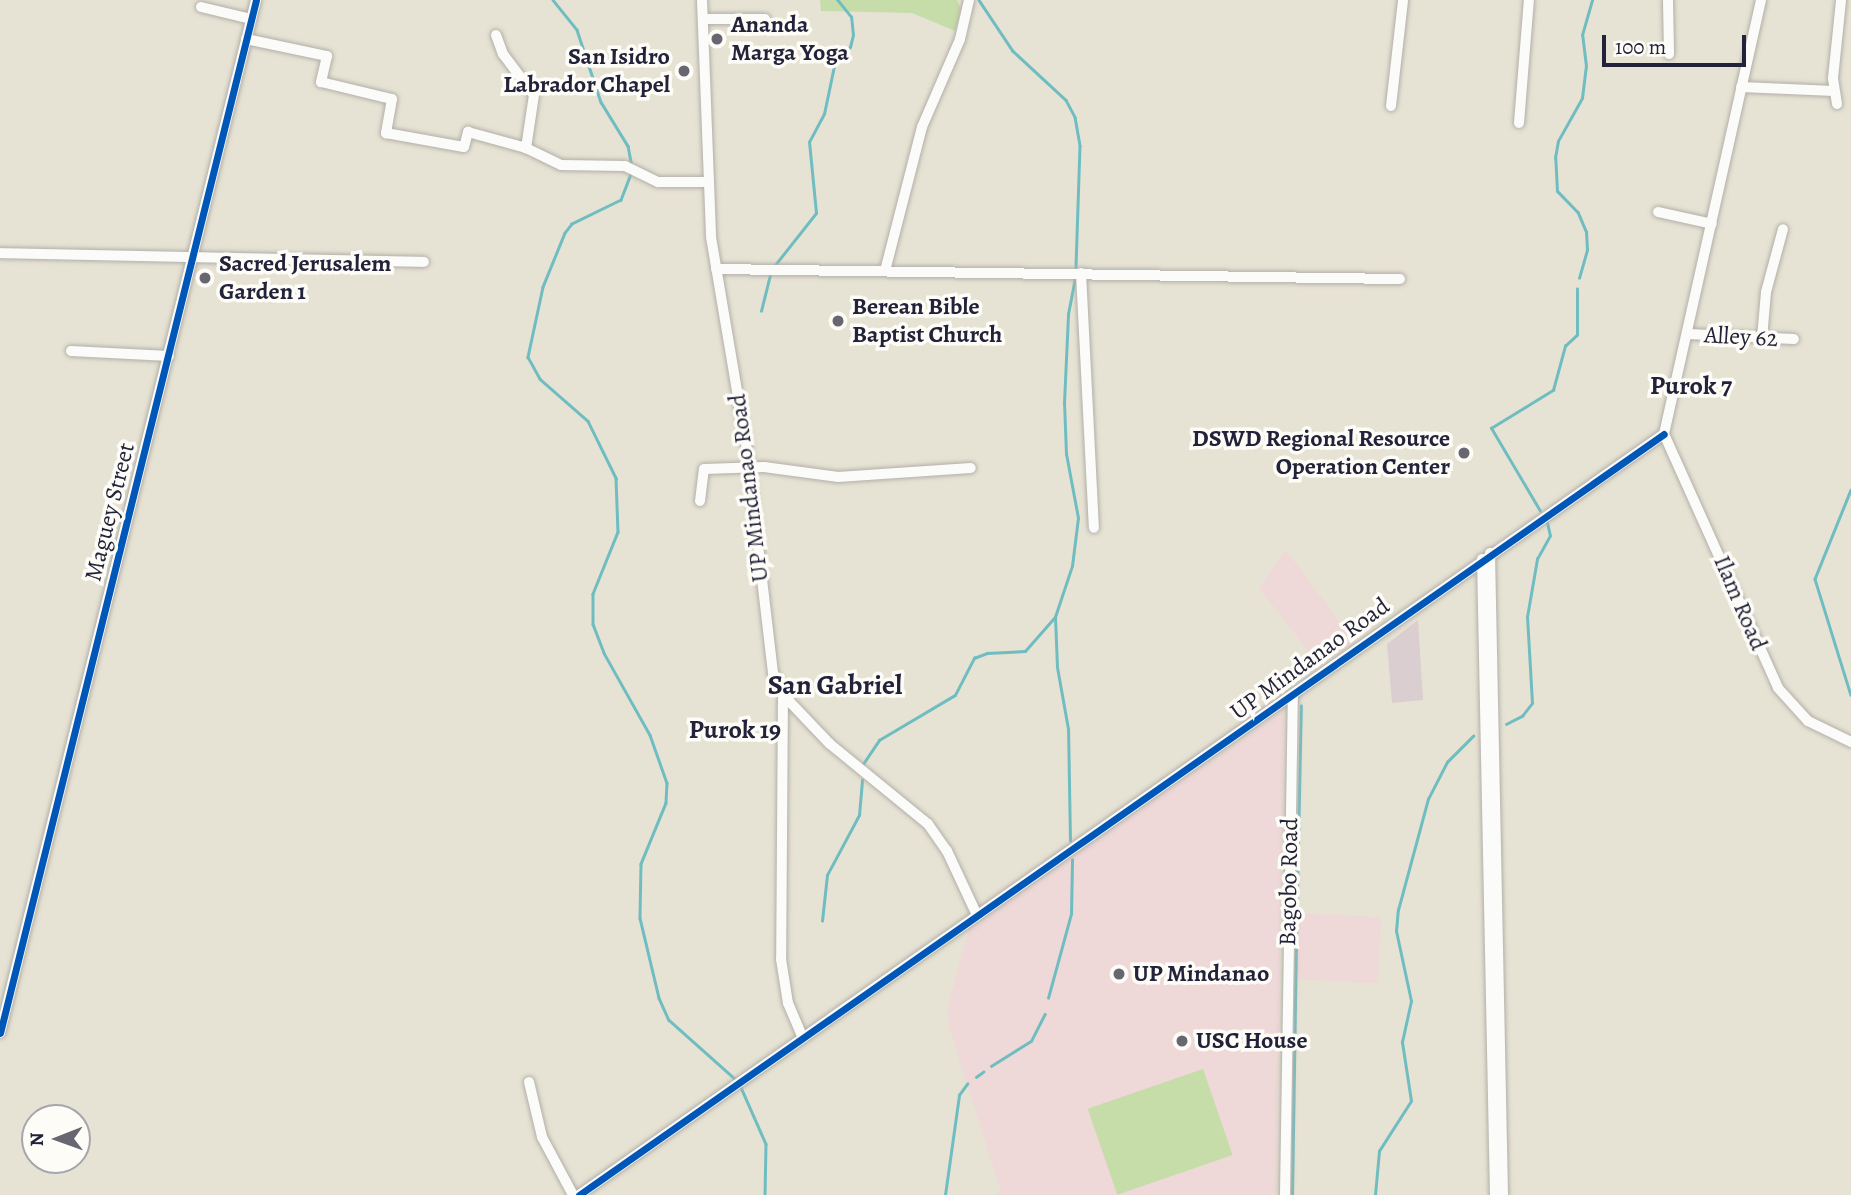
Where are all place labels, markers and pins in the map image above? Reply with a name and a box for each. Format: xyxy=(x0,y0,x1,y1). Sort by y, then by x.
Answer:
place label: Ananda Marga Yoga xyxy=(731,11,849,67)
marker: Ananda Marga Yoga xyxy=(709,31,725,47)
place label: San Isidro Labrador Chapel xyxy=(503,43,670,99)
marker: San Isidro Labrador Chapel xyxy=(676,63,692,79)
place label: Sacred Jerusalem Garden 1 xyxy=(219,250,391,306)
marker: Sacred Jerusalem Garden 1 xyxy=(197,270,213,286)
place label: Berean Bible Baptist Church xyxy=(852,293,1002,349)
marker: Berean Bible Baptist Church xyxy=(830,313,846,329)
place label: DSWD Regional Resource Operation Center xyxy=(1192,425,1450,481)
marker: DSWD Regional Resource Operation Center xyxy=(1456,445,1472,461)
place label: UP Mindanao xyxy=(1133,960,1269,988)
marker: UP Mindanao xyxy=(1111,966,1127,982)
place label: USC House xyxy=(1196,1027,1307,1055)
marker: USC House xyxy=(1174,1033,1190,1049)

